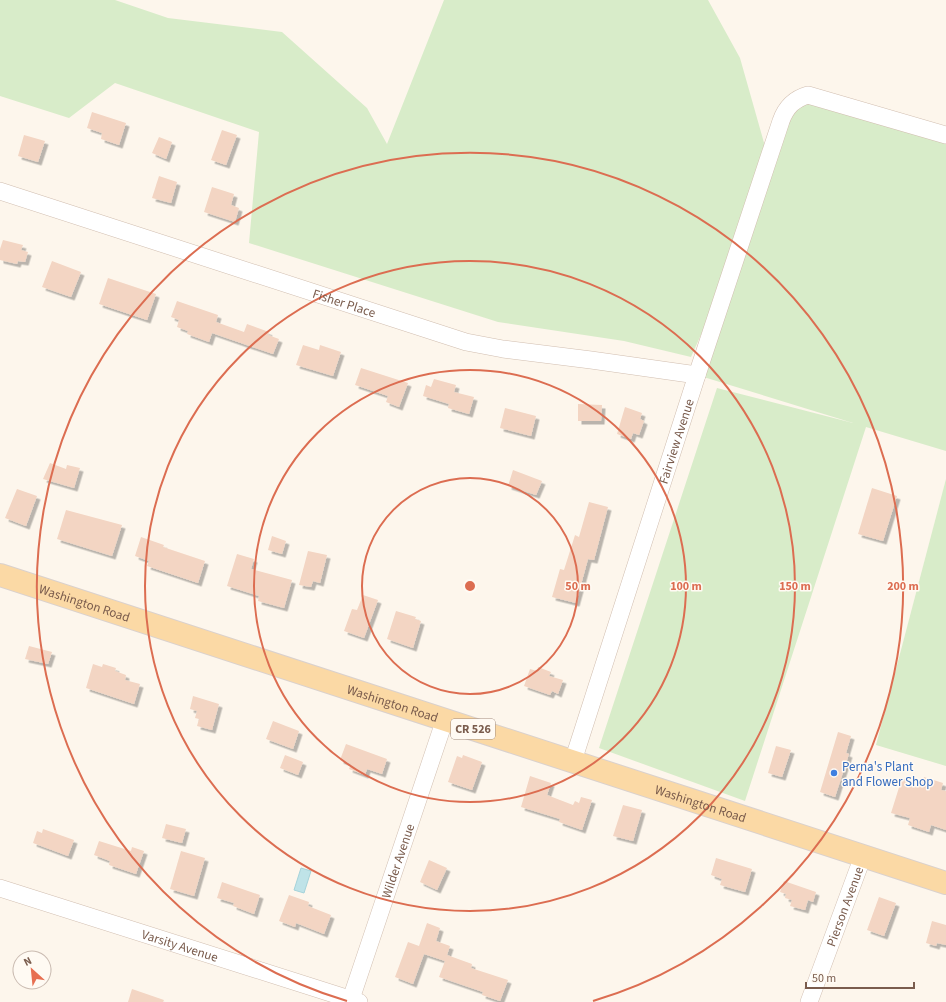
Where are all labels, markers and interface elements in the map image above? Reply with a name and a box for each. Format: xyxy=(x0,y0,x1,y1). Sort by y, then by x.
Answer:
street label: Fisher Place xyxy=(310,285,378,322)
street label: Fairview Avenue xyxy=(655,397,699,486)
text: 50 m xyxy=(565,578,591,595)
text: 100 m xyxy=(670,578,702,595)
text: 150 m xyxy=(779,578,811,595)
text: 200 m xyxy=(887,578,919,595)
centre of rings xyxy=(463,579,477,593)
street label: Washington Road xyxy=(36,580,132,627)
street label: Washington Road xyxy=(344,681,440,727)
road number: CR 526 xyxy=(451,719,495,739)
place label: Perna's Plant and Flower Shop xyxy=(842,758,933,791)
marker: Perna's Plant and Flower Shop xyxy=(829,768,839,778)
street label: Washington Road xyxy=(653,781,748,827)
street label: Wilder Avenue xyxy=(377,821,419,901)
street label: Pierson Avenue xyxy=(822,864,868,949)
street label: Varsity Avenue xyxy=(139,926,220,967)
north arrow xyxy=(12,950,52,990)
text: N xyxy=(21,953,34,970)
scale bar xyxy=(806,964,914,990)
text: 50 m xyxy=(812,970,836,987)

